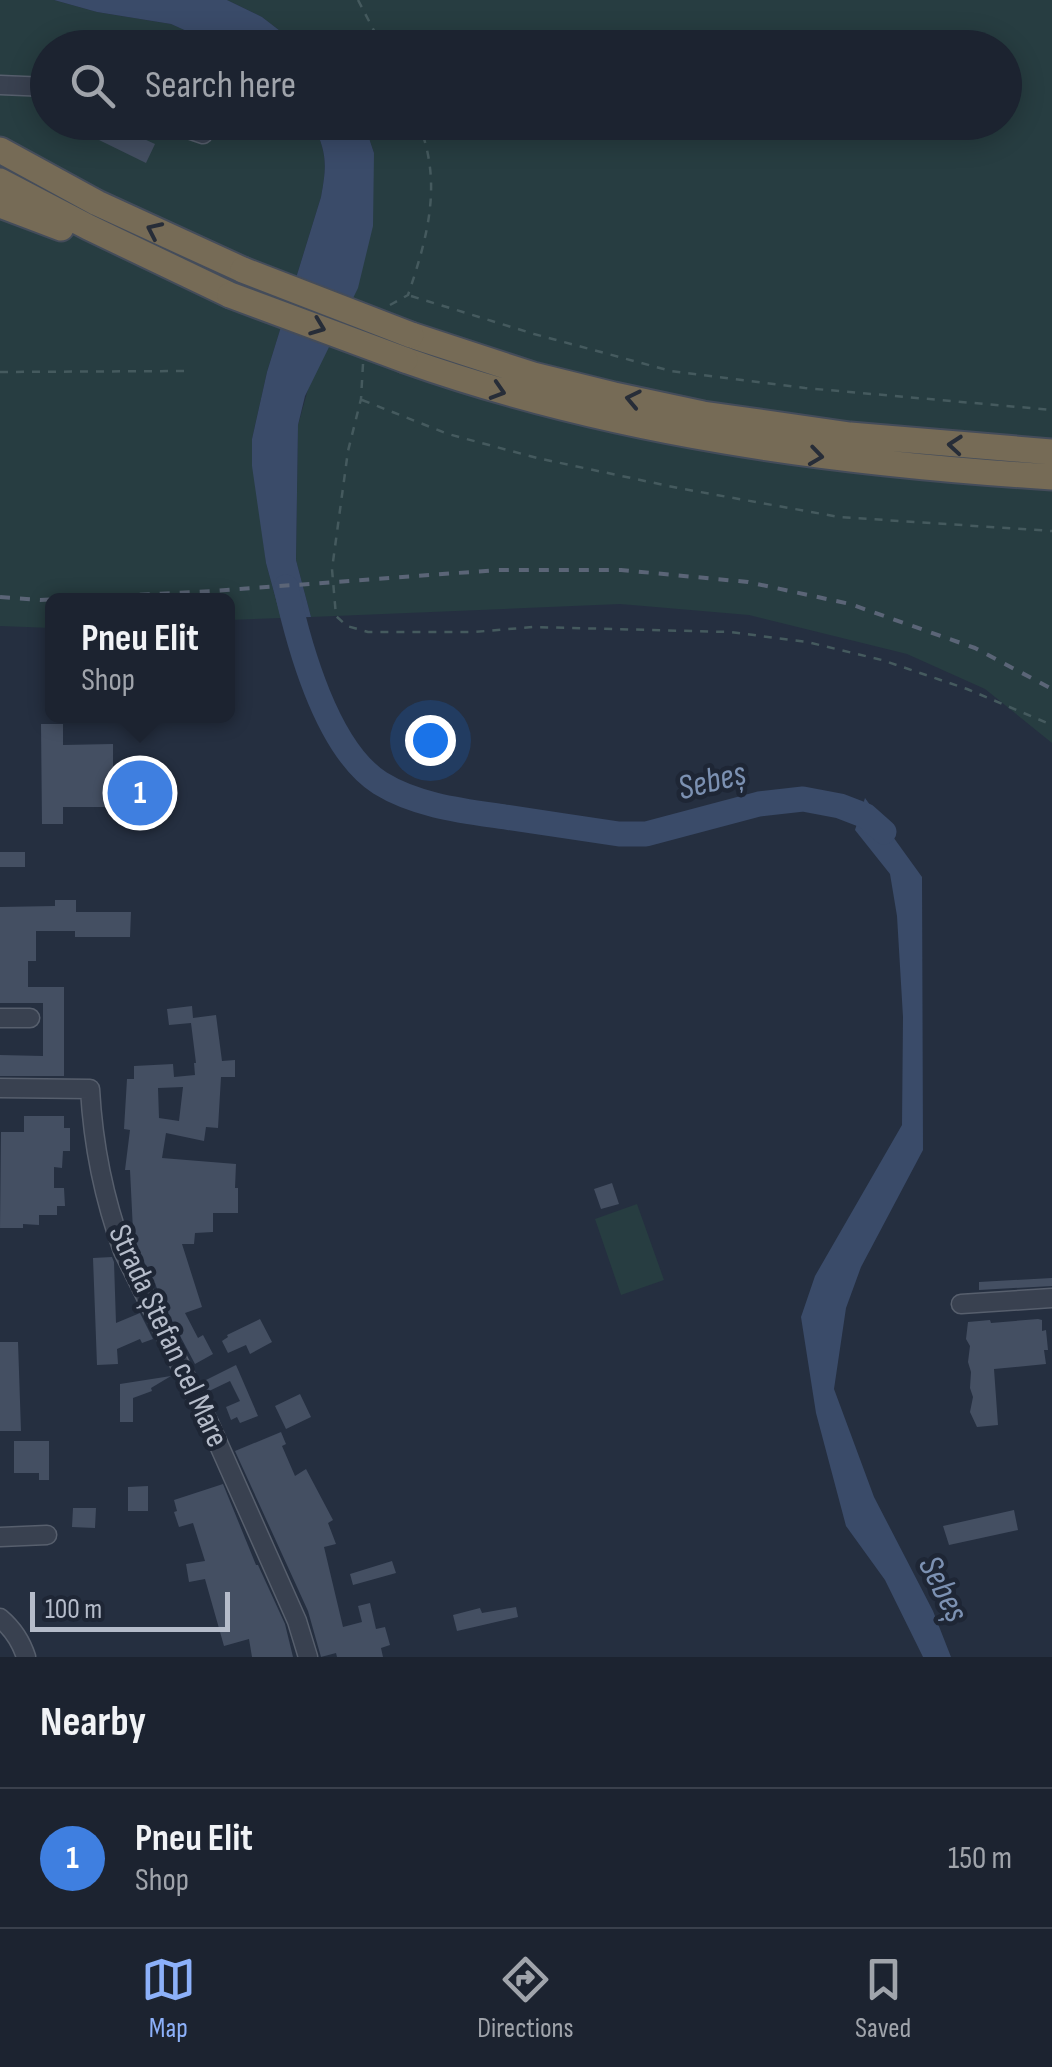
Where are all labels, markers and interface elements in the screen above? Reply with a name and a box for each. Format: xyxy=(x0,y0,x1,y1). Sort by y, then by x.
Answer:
search box xyxy=(30,30,1022,140)
icon: search xyxy=(65,58,120,113)
text: Search here xyxy=(145,63,296,108)
one-way arrow xyxy=(146,222,164,242)
one-way arrow xyxy=(308,316,325,336)
one-way arrow xyxy=(488,379,505,400)
one-way arrow xyxy=(625,390,642,411)
one-way arrow xyxy=(946,435,962,456)
one-way arrow xyxy=(808,445,824,466)
popup xyxy=(45,593,235,723)
text: Pneu Elit xyxy=(81,616,199,661)
text: Shop xyxy=(81,661,135,700)
your location xyxy=(405,715,456,766)
water label: Sebeș xyxy=(674,752,751,810)
pin: 1 xyxy=(108,756,172,830)
street label: Strada Ștefan cel Mare xyxy=(99,1219,237,1453)
water label: Sebeș xyxy=(908,1549,978,1630)
scale bar xyxy=(30,1587,230,1632)
text: 100 m xyxy=(45,1593,102,1626)
text: Nearby xyxy=(40,1697,146,1748)
text: Pneu Elit xyxy=(135,1816,253,1861)
text: 1 xyxy=(66,1839,79,1878)
text: 150 m xyxy=(948,1839,1012,1878)
text: Shop xyxy=(135,1861,189,1900)
tab: Map xyxy=(141,1952,196,2045)
tab: Directions xyxy=(477,1952,574,2045)
tab: Saved xyxy=(855,1952,911,2045)

